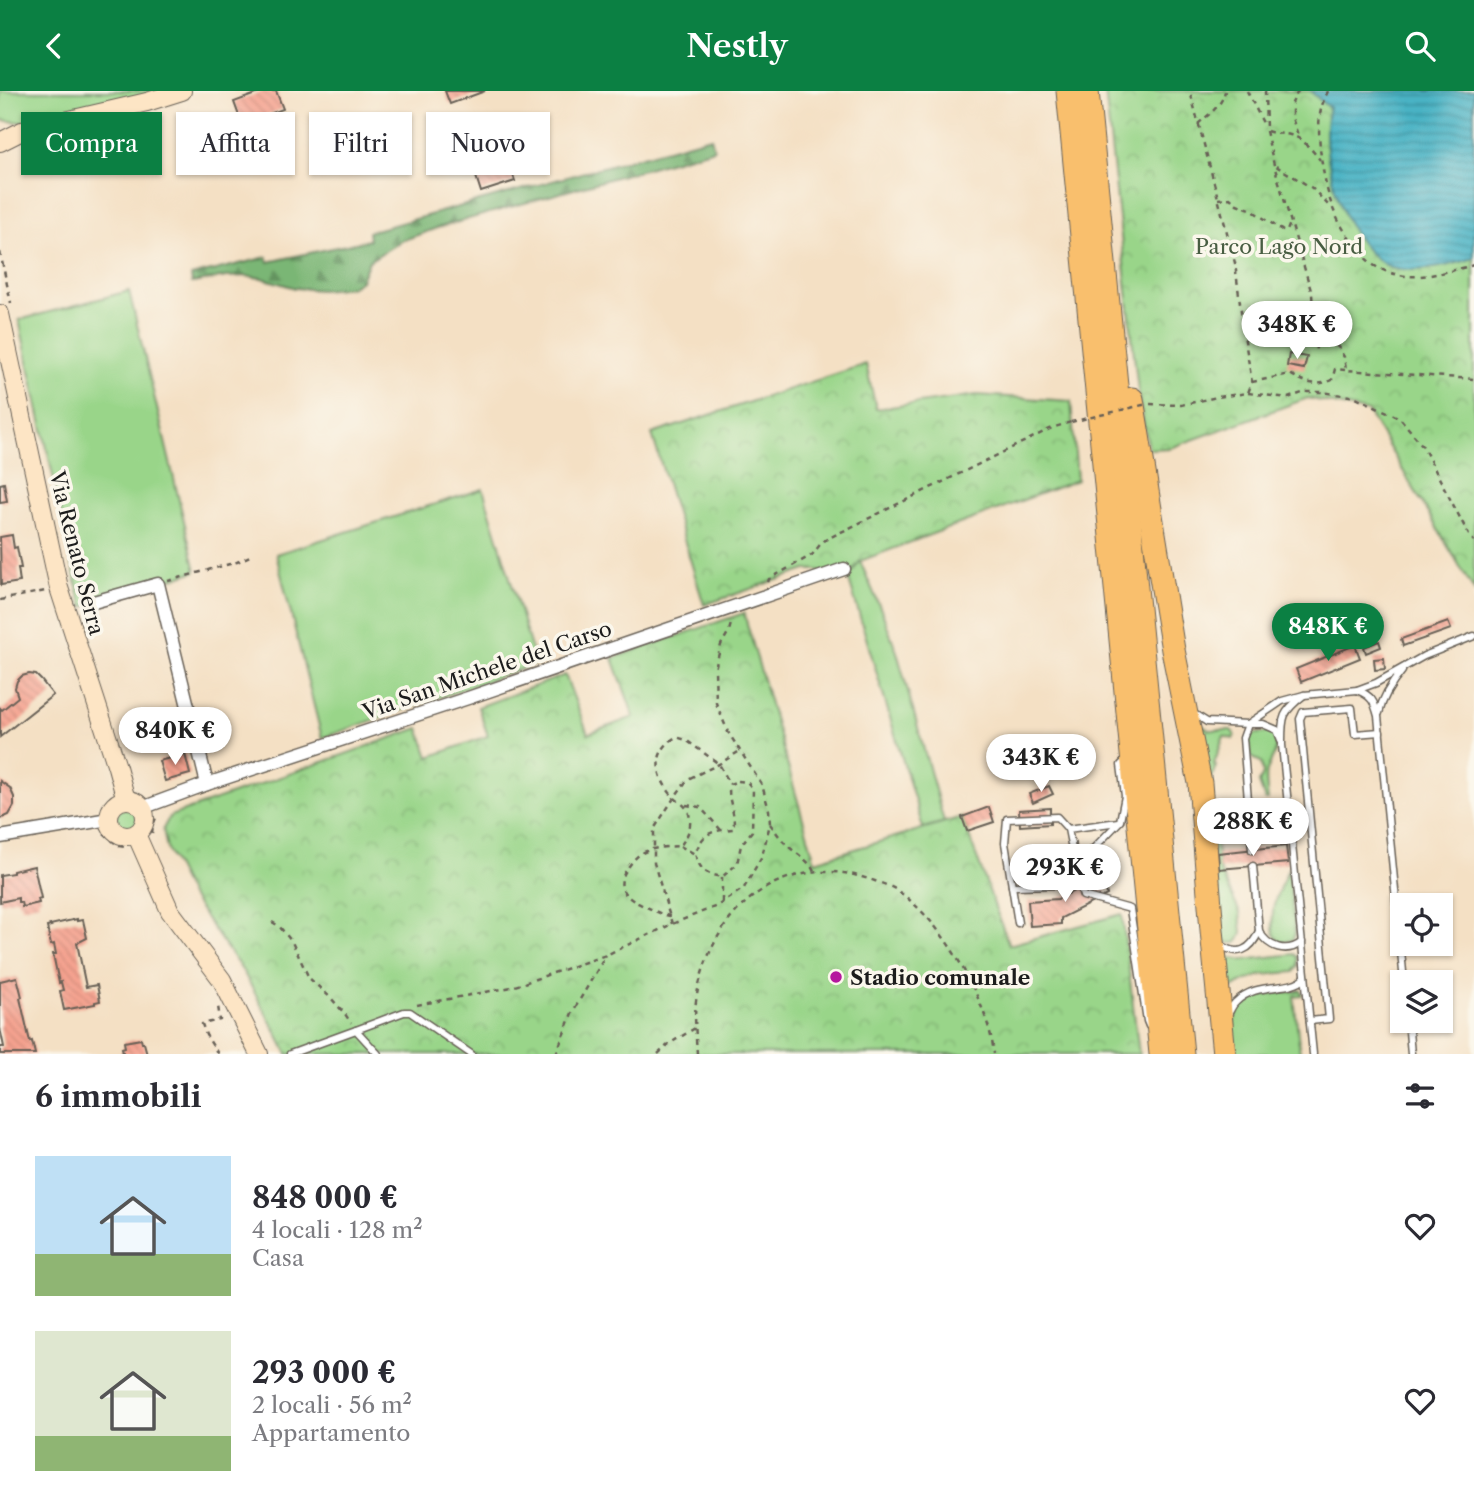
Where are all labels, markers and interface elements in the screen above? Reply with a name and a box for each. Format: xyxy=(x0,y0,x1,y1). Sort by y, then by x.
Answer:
text: Nestly xyxy=(686,26,788,65)
icon: back xyxy=(35,27,73,65)
icon: search xyxy=(1401,27,1439,65)
chip: Compra xyxy=(21,112,162,175)
chip: Affitta xyxy=(176,112,295,175)
chip: Filtri xyxy=(309,112,412,175)
chip: Nuovo xyxy=(426,112,550,175)
park label: Parco Lago Nord xyxy=(1195,234,1363,259)
pin: 348K € xyxy=(1240,301,1354,361)
text: 348K € xyxy=(1258,310,1337,338)
street label: Via Renato Serra xyxy=(44,467,110,638)
pin: 848K € xyxy=(1271,603,1385,663)
text: 848K € xyxy=(1288,612,1368,640)
street label: Via San Michele del Carso xyxy=(358,616,615,725)
pin: 840K € xyxy=(118,707,232,767)
text: 840K € xyxy=(135,716,215,744)
pin: 343K € xyxy=(984,735,1098,794)
text: 343K € xyxy=(1002,743,1080,771)
pin: 288K € xyxy=(1196,799,1310,858)
text: 288K € xyxy=(1213,807,1293,835)
pin: 293K € xyxy=(1008,845,1122,904)
text: 293K € xyxy=(1026,853,1104,881)
map controls xyxy=(1390,893,1453,1033)
button: locate xyxy=(1390,893,1453,956)
place label: Stadio comunale xyxy=(850,965,1030,990)
marker: Stadio comunale xyxy=(828,969,844,985)
button: layers xyxy=(1390,970,1453,1033)
icon: filters xyxy=(1401,1077,1439,1115)
text: 6 immobili xyxy=(35,1078,202,1115)
text: 848 000 € xyxy=(252,1179,398,1216)
icon: home xyxy=(91,1184,175,1268)
icon: heart xyxy=(1401,1207,1439,1245)
text: 4 locali · 128 m² xyxy=(252,1216,423,1244)
text: Casa xyxy=(252,1244,304,1272)
text: 293 000 € xyxy=(252,1354,396,1391)
icon: home xyxy=(91,1359,175,1443)
icon: heart xyxy=(1401,1382,1439,1420)
text: 2 locali · 56 m² xyxy=(252,1391,412,1419)
text: Appartamento xyxy=(252,1419,410,1447)

